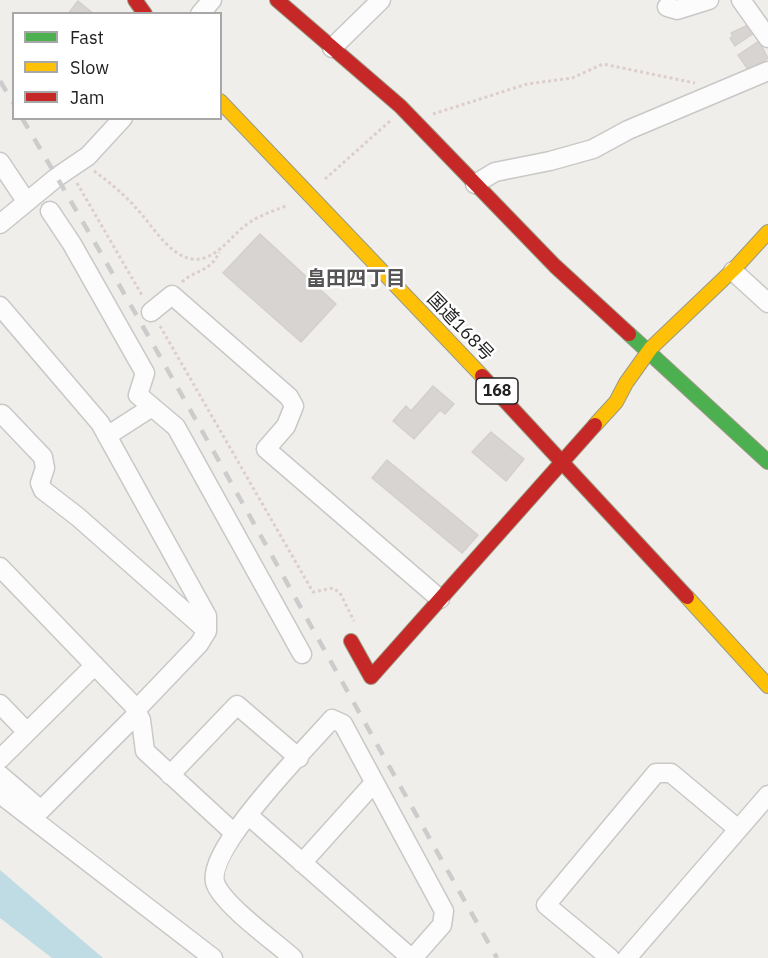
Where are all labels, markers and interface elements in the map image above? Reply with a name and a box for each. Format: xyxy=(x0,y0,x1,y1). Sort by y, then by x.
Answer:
legend xyxy=(12,12,222,120)
text: Fast xyxy=(70,26,104,49)
text: Slow xyxy=(70,56,109,79)
text: Jam xyxy=(70,86,105,109)
district label: 畠田四丁目 xyxy=(306,267,406,291)
street label: 国道168号 xyxy=(422,288,498,366)
road number: 168 xyxy=(476,378,518,404)

